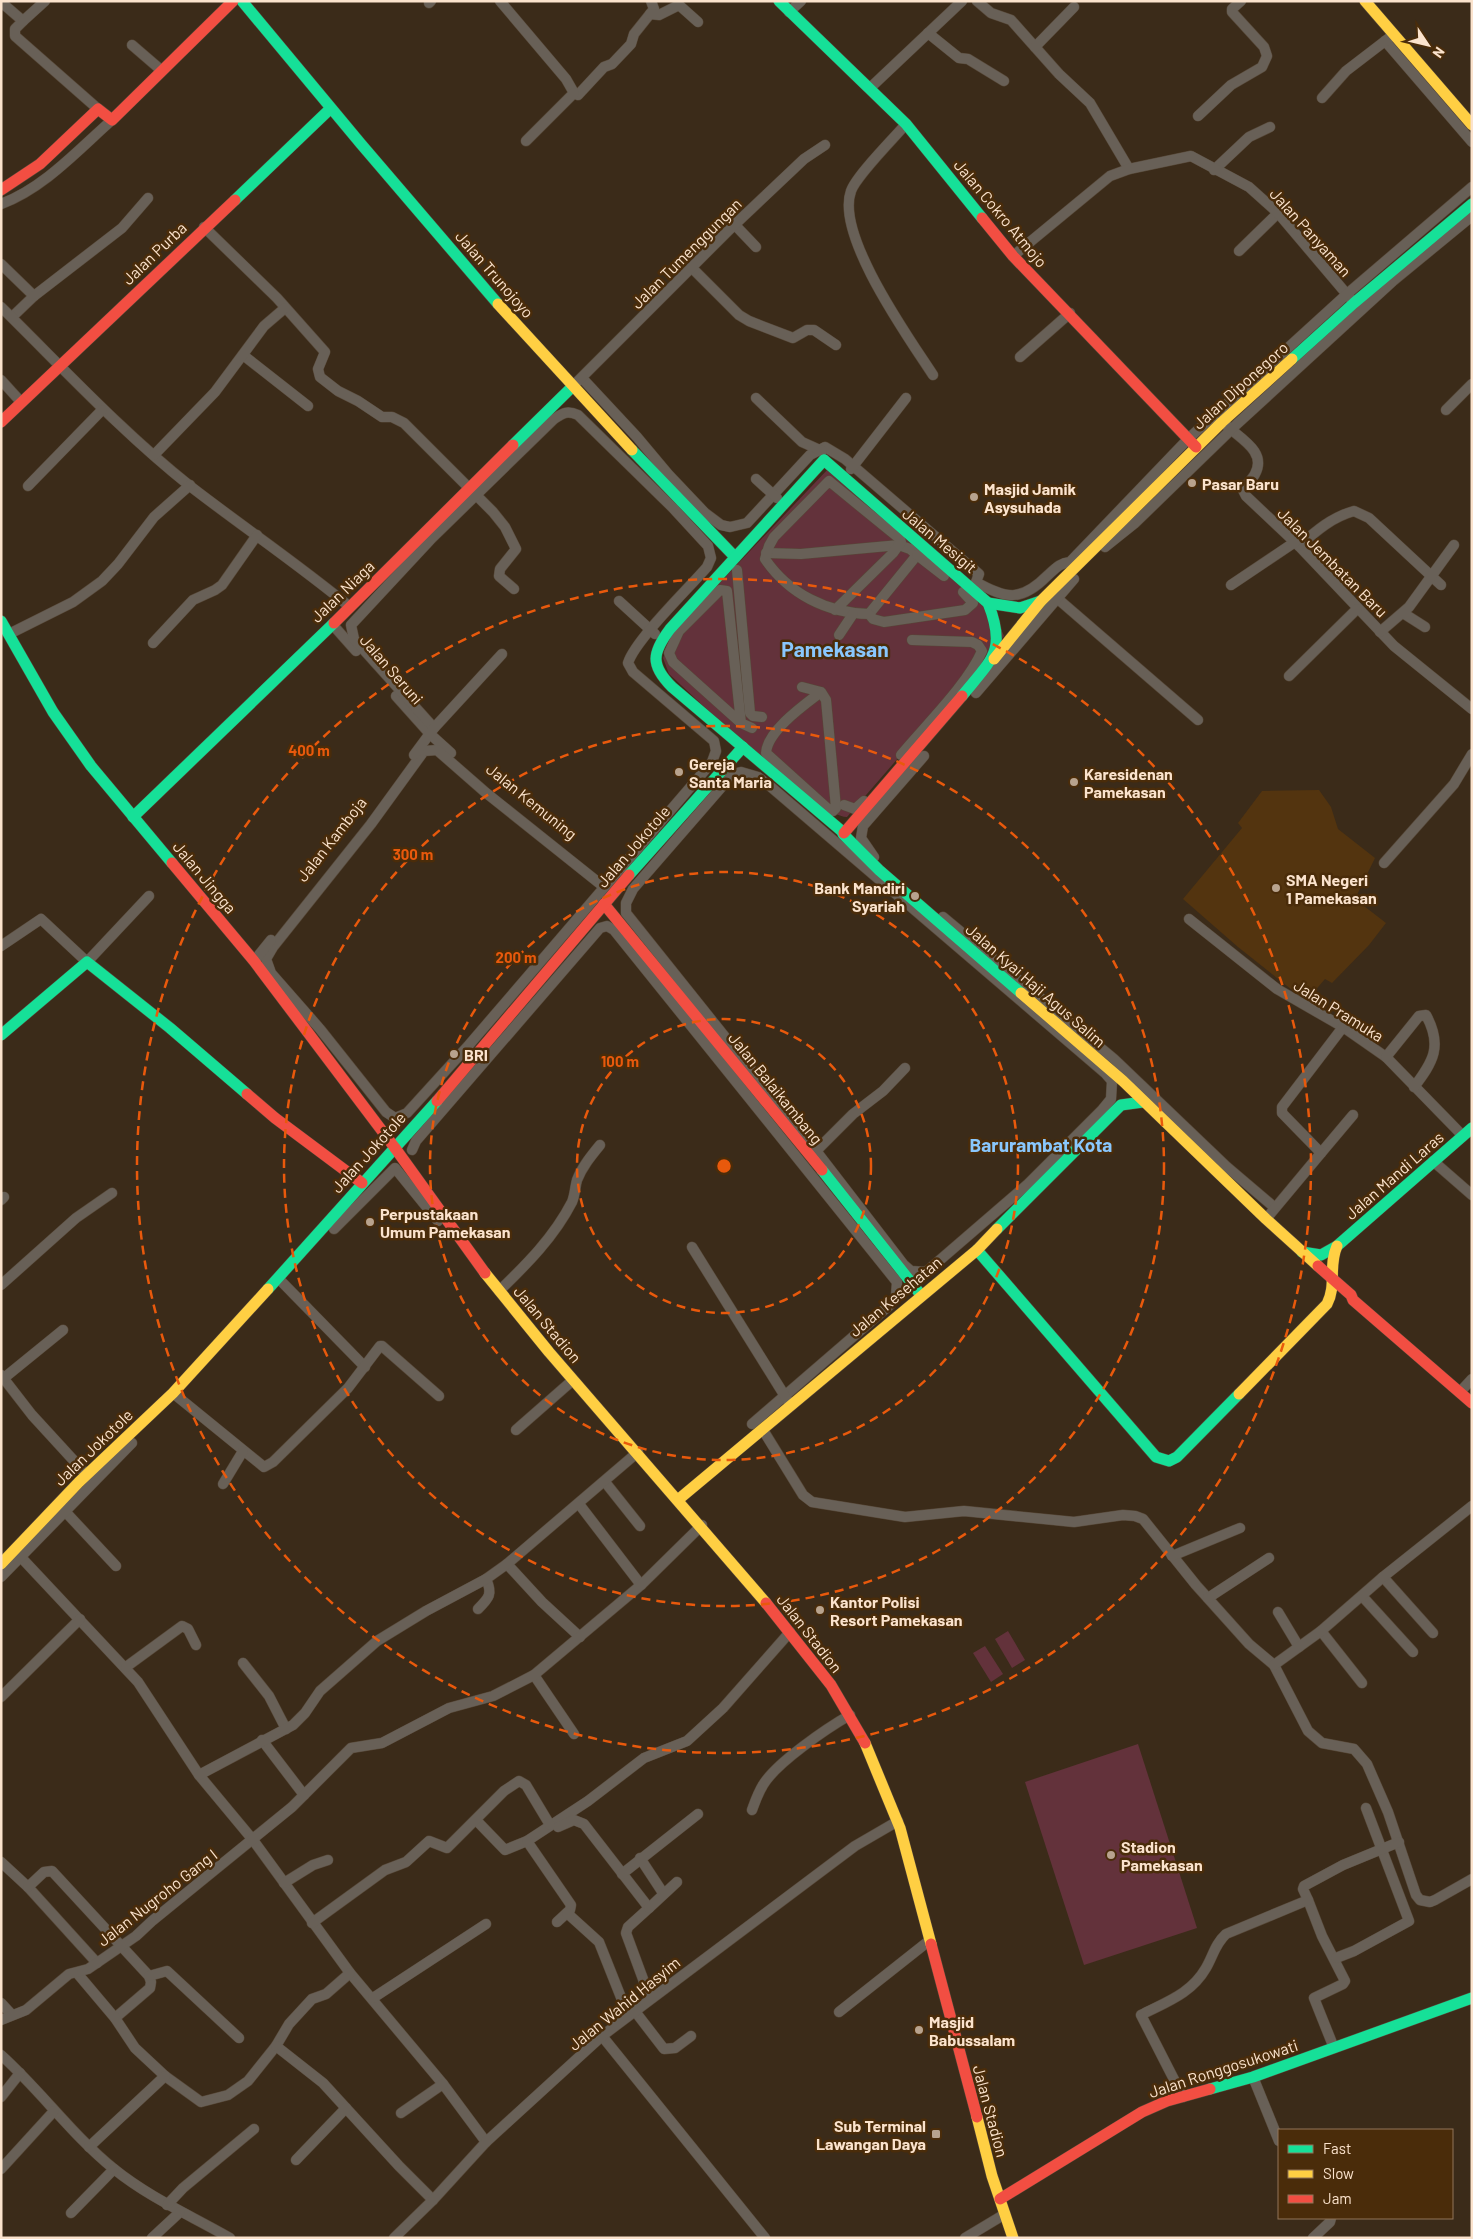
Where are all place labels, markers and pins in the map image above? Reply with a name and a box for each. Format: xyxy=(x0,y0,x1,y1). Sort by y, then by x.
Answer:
place label: Pasar Baru xyxy=(1202,474,1279,493)
marker: Pasar Baru xyxy=(1186,477,1198,489)
place label: Masjid Jamik Asysuhada xyxy=(984,479,1077,516)
marker: Masjid Jamik Asysuhada xyxy=(968,491,980,503)
place label: Gereja Santa Maria xyxy=(689,754,772,791)
place label: Karesidenan Pamekasan xyxy=(1084,764,1173,801)
marker: Gereja Santa Maria xyxy=(673,766,685,778)
marker: Karesidenan Pamekasan xyxy=(1068,776,1080,788)
place label: SMA Negeri 1 Pamekasan xyxy=(1286,870,1377,907)
place label: Bank Mandiri Syariah xyxy=(814,878,905,915)
marker: SMA Negeri 1 Pamekasan xyxy=(1270,882,1282,894)
marker: Bank Mandiri Syariah xyxy=(909,890,921,902)
place label: BRI xyxy=(464,1045,488,1064)
marker: BRI xyxy=(448,1048,460,1060)
centre of rings xyxy=(715,1157,733,1175)
place label: Perpustakaan Umum Pamekasan xyxy=(380,1204,511,1241)
marker: Perpustakaan Umum Pamekasan xyxy=(364,1216,376,1228)
place label: Kantor Polisi Resort Pamekasan xyxy=(830,1592,963,1629)
marker: Kantor Polisi Resort Pamekasan xyxy=(814,1604,826,1616)
place label: Stadion Pamekasan xyxy=(1121,1837,1203,1874)
marker: Stadion Pamekasan xyxy=(1105,1849,1117,1861)
place label: Masjid Babussalam xyxy=(929,2012,1015,2049)
marker: Masjid Babussalam xyxy=(913,2024,925,2036)
place label: Sub Terminal Lawangan Daya xyxy=(816,2116,926,2153)
marker: Sub Terminal Lawangan Daya xyxy=(930,2128,942,2140)

